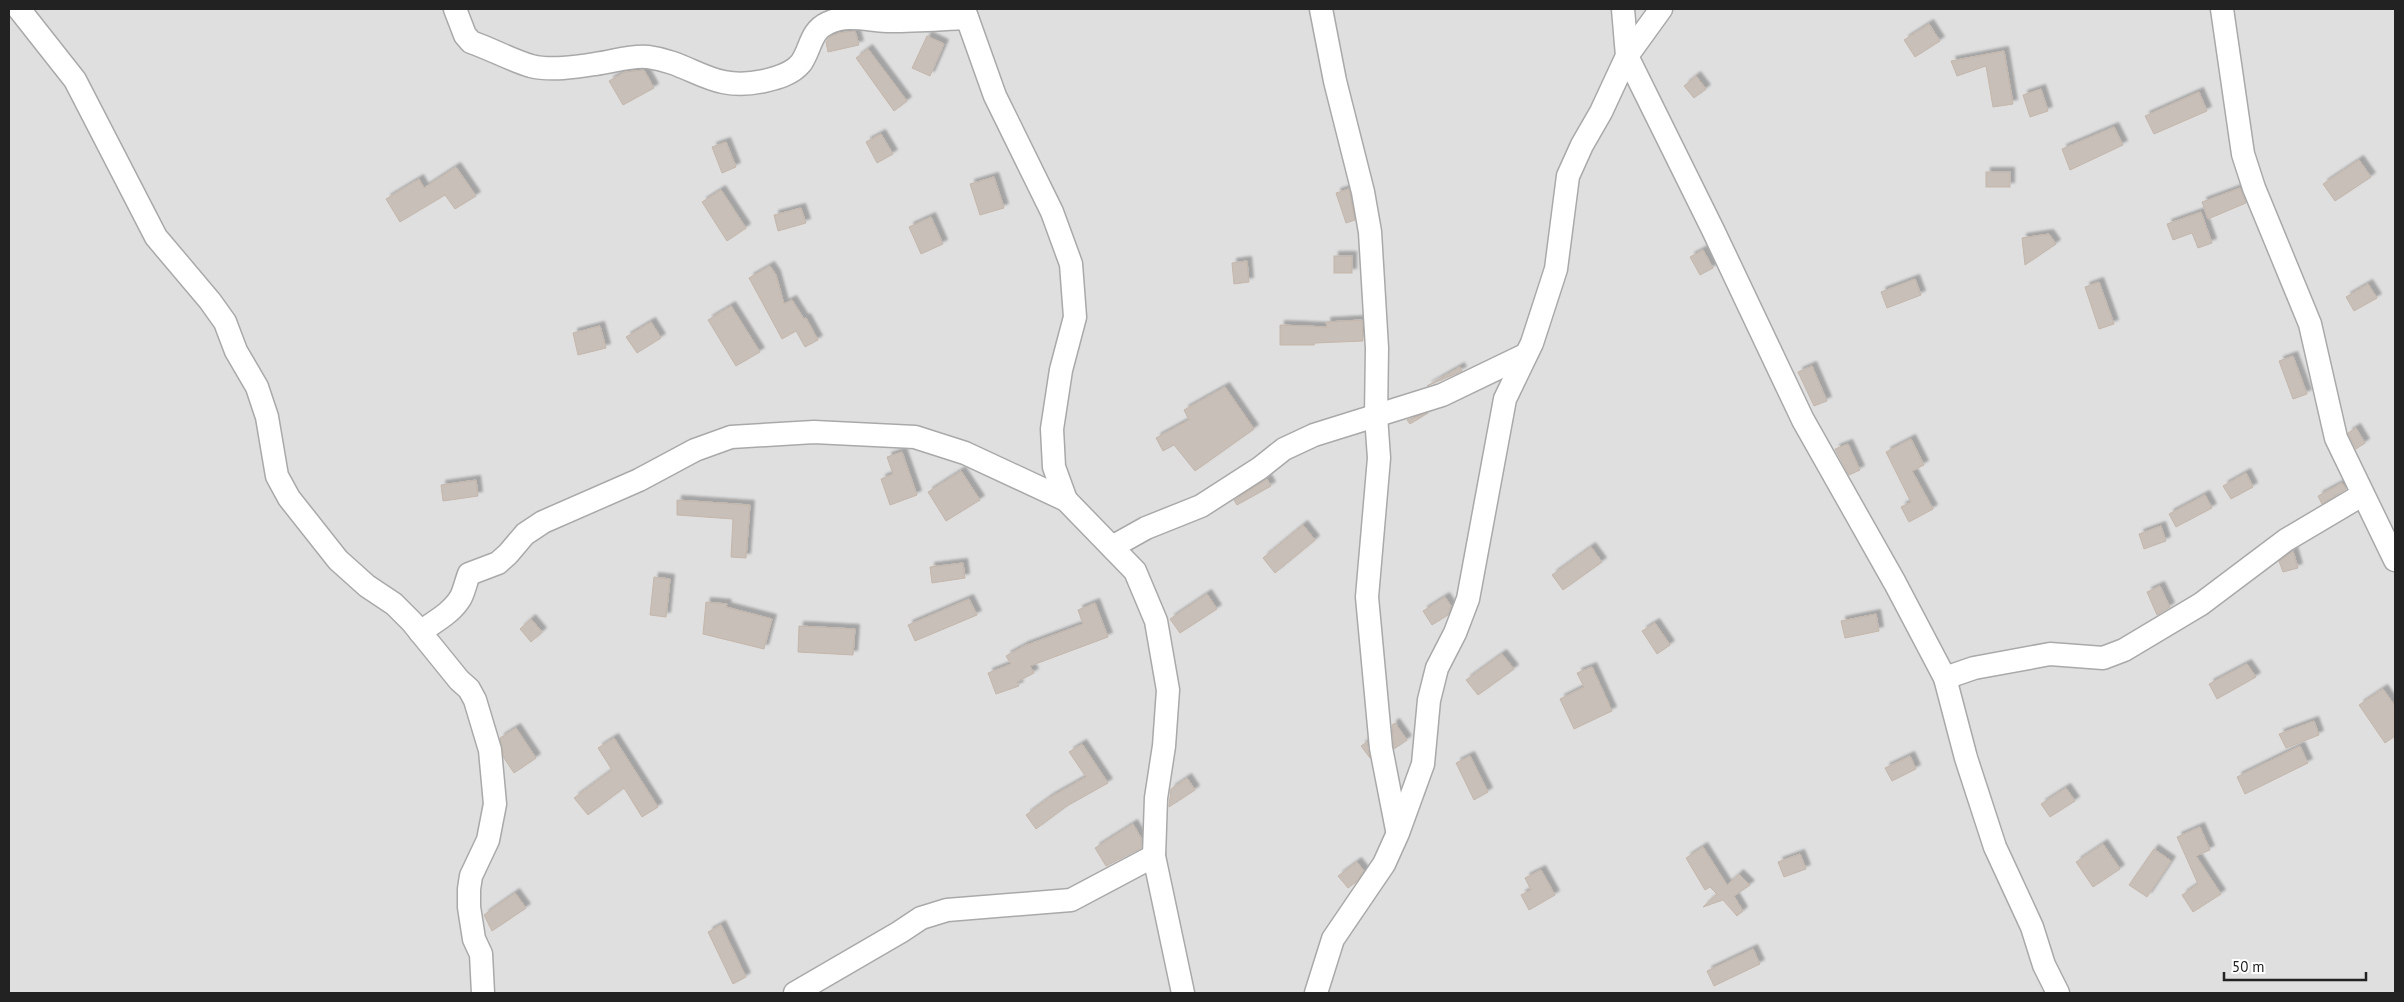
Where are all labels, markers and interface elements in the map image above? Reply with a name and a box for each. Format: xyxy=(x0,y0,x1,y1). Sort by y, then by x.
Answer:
scale bar xyxy=(2224,950,2366,982)
text: 50 m xyxy=(2232,957,2265,976)

